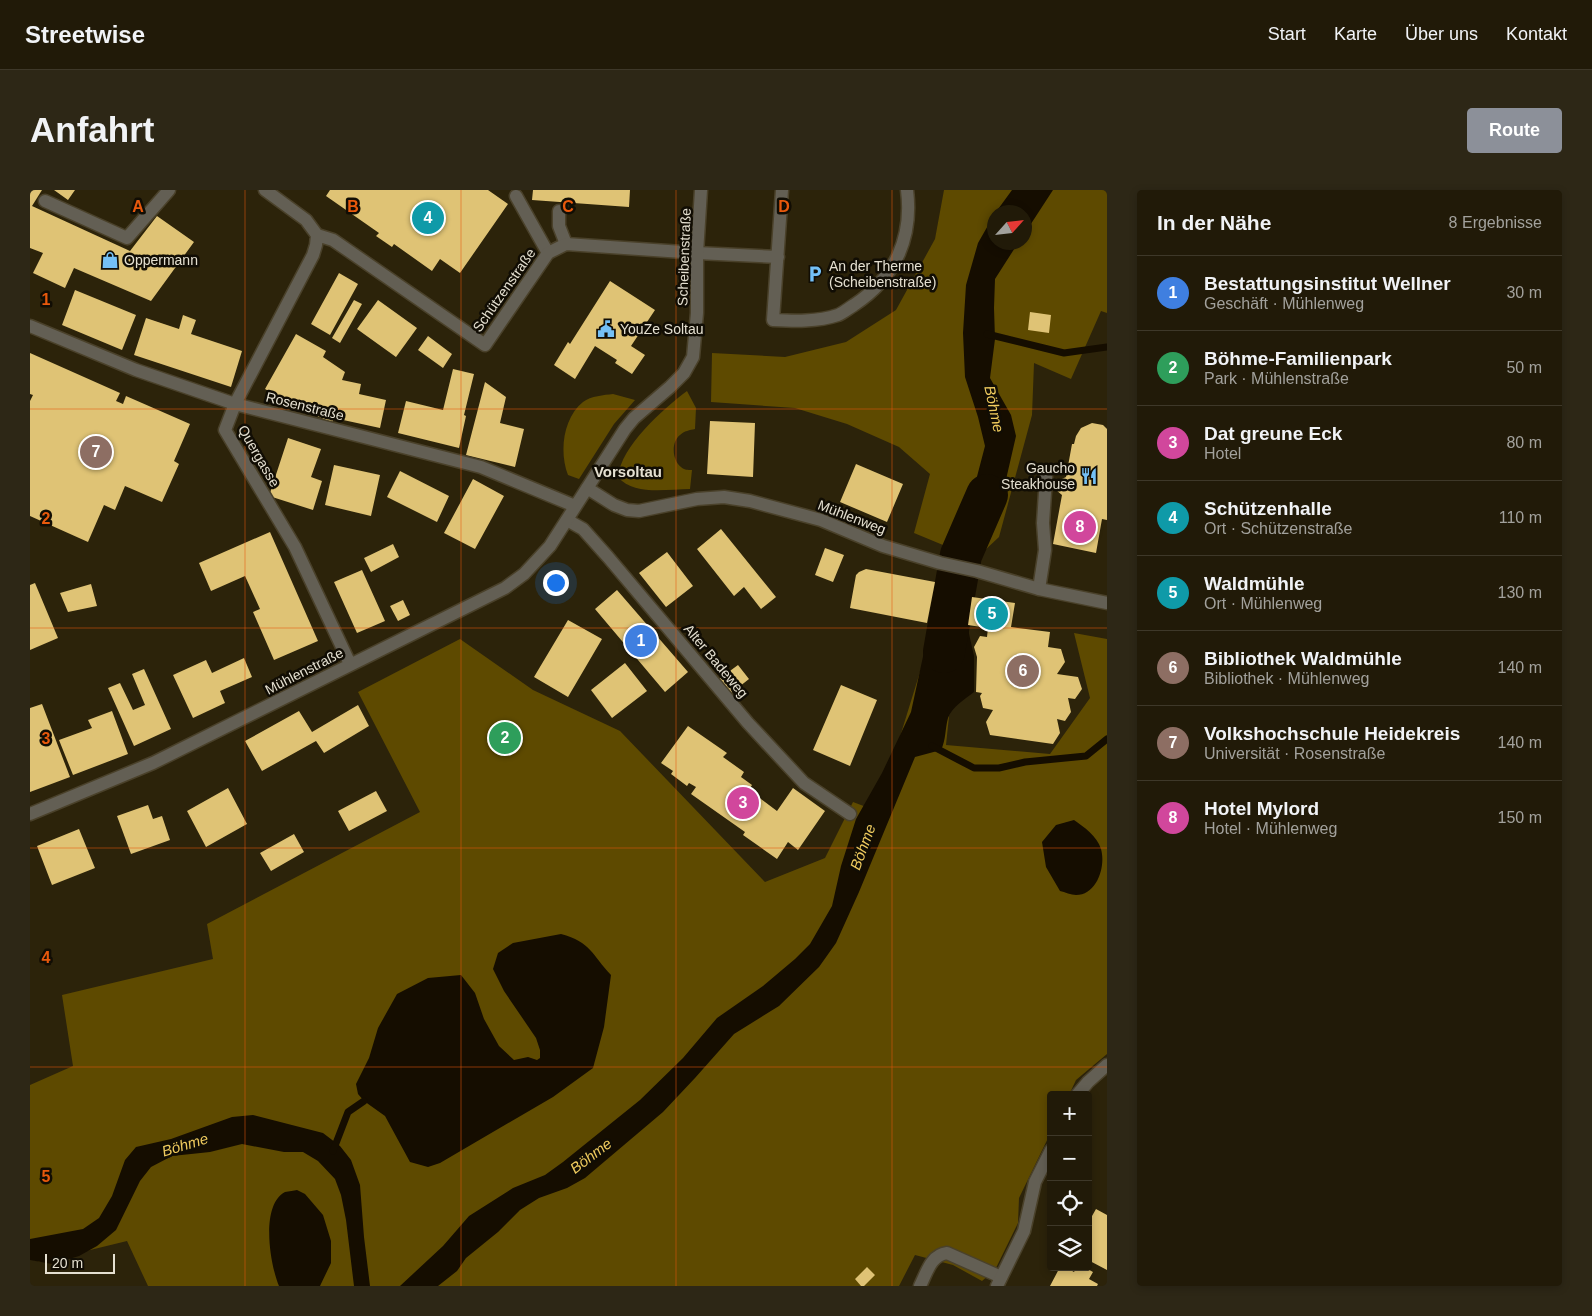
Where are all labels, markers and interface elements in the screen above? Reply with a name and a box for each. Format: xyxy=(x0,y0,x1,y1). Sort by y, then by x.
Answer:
text: Streetwise xyxy=(25,21,145,48)
text: Start xyxy=(1268,24,1306,44)
text: Karte xyxy=(1334,24,1377,44)
text: Über uns xyxy=(1405,24,1478,44)
text: Kontakt xyxy=(1506,24,1567,44)
button: Route xyxy=(1467,108,1562,153)
text: Anfahrt xyxy=(30,110,154,149)
text: A xyxy=(132,198,144,215)
text: B xyxy=(347,198,359,215)
text: C xyxy=(562,198,574,215)
text: D xyxy=(778,198,790,215)
pin: 4 xyxy=(412,199,444,237)
north arrow xyxy=(987,205,1032,250)
street label: Scheibenstraße xyxy=(674,208,694,306)
text: In der Nähe xyxy=(1157,211,1271,234)
text: 8 Ergebnisse xyxy=(1449,214,1542,231)
street label: Schützenstraße xyxy=(469,245,539,335)
shop icon: Oppermann xyxy=(100,250,120,270)
place label: Oppermann xyxy=(124,252,198,268)
place label: An der Therme (Scheibenstraße) xyxy=(829,258,936,290)
parking icon: An der Therme (Scheibenstraße) xyxy=(805,264,825,284)
text: Bestattungsinstitut Wellner xyxy=(1204,273,1451,294)
text: 1 xyxy=(1169,284,1177,301)
text: 30 m xyxy=(1506,284,1542,301)
text: 1 xyxy=(42,291,51,308)
text: Geschäft · Mühlenweg xyxy=(1204,295,1364,312)
public building icon: YouZe Soltau xyxy=(596,319,616,339)
place label: YouZe Soltau xyxy=(620,321,704,337)
text: Böhme-Familienpark xyxy=(1204,348,1392,369)
text: 2 xyxy=(1169,359,1177,376)
text: 50 m xyxy=(1506,359,1542,376)
text: Park · Mühlenstraße xyxy=(1204,370,1349,387)
water label: Böhme xyxy=(981,384,1008,434)
street label: Rosenstraße xyxy=(264,389,346,424)
street label: Quergasse xyxy=(235,422,283,490)
text: Dat greune Eck xyxy=(1204,423,1342,444)
pin: 7 xyxy=(80,433,112,471)
text: 3 xyxy=(1169,434,1177,451)
text: 80 m xyxy=(1506,434,1542,451)
text: Hotel xyxy=(1204,445,1241,462)
place label: Gaucho Steakhouse xyxy=(1001,460,1075,492)
district label: Vorsoltau xyxy=(594,463,662,480)
restaurant icon: Gaucho Steakhouse xyxy=(1079,466,1099,486)
street label: Mühlenweg xyxy=(816,497,888,537)
text: Schützenhalle xyxy=(1204,498,1332,519)
pin: 8 xyxy=(1064,508,1096,546)
text: 4 xyxy=(1169,509,1177,526)
text: 110 m xyxy=(1499,509,1542,526)
text: 2 xyxy=(42,510,51,527)
text: Ort · Schützenstraße xyxy=(1204,520,1353,537)
your location xyxy=(543,570,569,596)
text: Waldmühle xyxy=(1204,573,1305,594)
text: 5 xyxy=(1169,584,1177,601)
text: 130 m xyxy=(1498,584,1542,601)
pin: 5 xyxy=(976,595,1008,633)
text: Ort · Mühlenweg xyxy=(1204,595,1322,612)
street label: Alter Badeweg xyxy=(681,621,751,701)
pin: 1 xyxy=(625,622,657,660)
street label: Mühlenstraße xyxy=(262,644,346,698)
text: Bibliothek Waldmühle xyxy=(1204,648,1402,669)
pin: 6 xyxy=(1007,652,1039,690)
text: 6 xyxy=(1169,659,1177,676)
text: 140 m xyxy=(1498,659,1542,676)
text: Bibliothek · Mühlenweg xyxy=(1204,670,1369,687)
pin: 2 xyxy=(489,719,521,757)
text: Volkshochschule Heidekreis xyxy=(1204,723,1460,744)
text: 3 xyxy=(42,730,51,747)
text: 7 xyxy=(1169,734,1177,751)
text: 140 m xyxy=(1498,734,1542,751)
text: Universität · Rosenstraße xyxy=(1204,745,1385,762)
pin: 3 xyxy=(727,784,759,822)
text: Hotel Mylord xyxy=(1204,798,1319,819)
text: 8 xyxy=(1169,809,1177,826)
text: 150 m xyxy=(1498,809,1542,826)
text: Hotel · Mühlenweg xyxy=(1204,820,1337,837)
water label: Böhme xyxy=(846,822,879,872)
text: 4 xyxy=(42,949,51,966)
map controls xyxy=(1047,1091,1092,1271)
button: + xyxy=(1047,1091,1092,1136)
water label: Böhme xyxy=(160,1129,210,1160)
water label: Böhme xyxy=(567,1135,615,1177)
button: − xyxy=(1047,1136,1092,1181)
text: 5 xyxy=(42,1168,51,1185)
button: locate xyxy=(1047,1181,1092,1226)
button: layers xyxy=(1047,1226,1092,1271)
scale bar xyxy=(45,1251,115,1274)
text: 20 m xyxy=(52,1255,83,1271)

